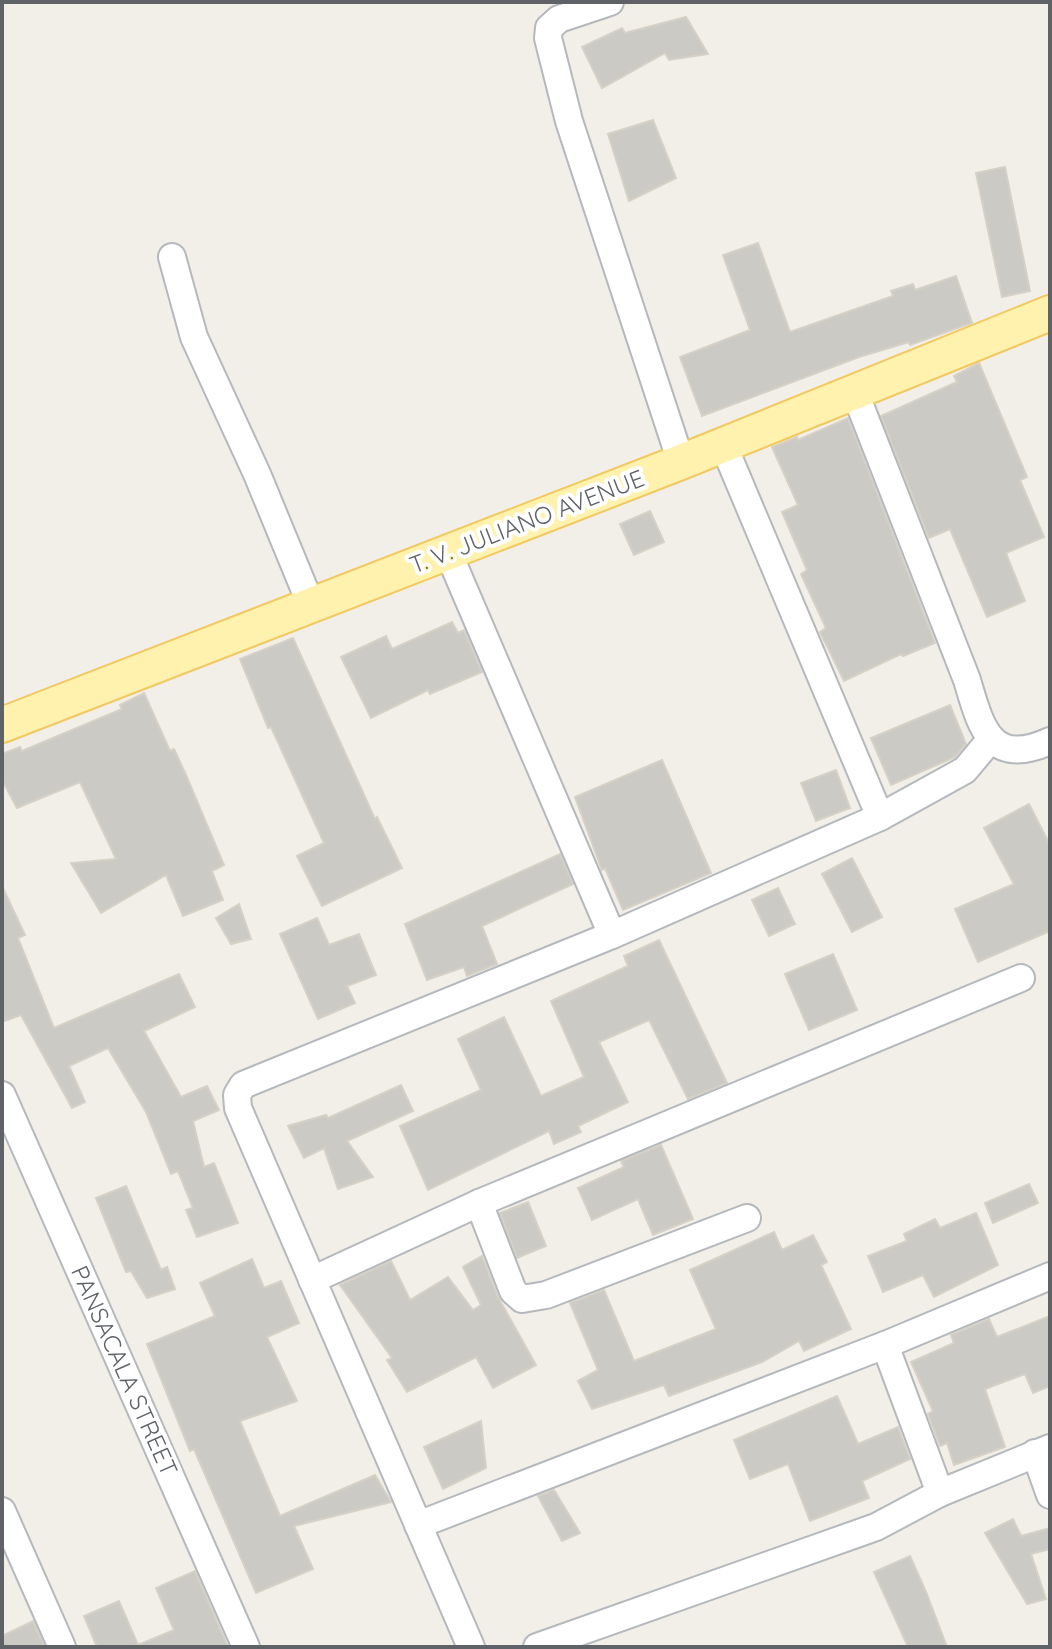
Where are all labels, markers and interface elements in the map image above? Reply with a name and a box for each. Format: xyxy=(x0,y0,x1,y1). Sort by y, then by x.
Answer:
street label: T. V. JULIANO AVENUE xyxy=(405,463,648,580)
street label: PANSACALA STREET xyxy=(65,1261,185,1480)

